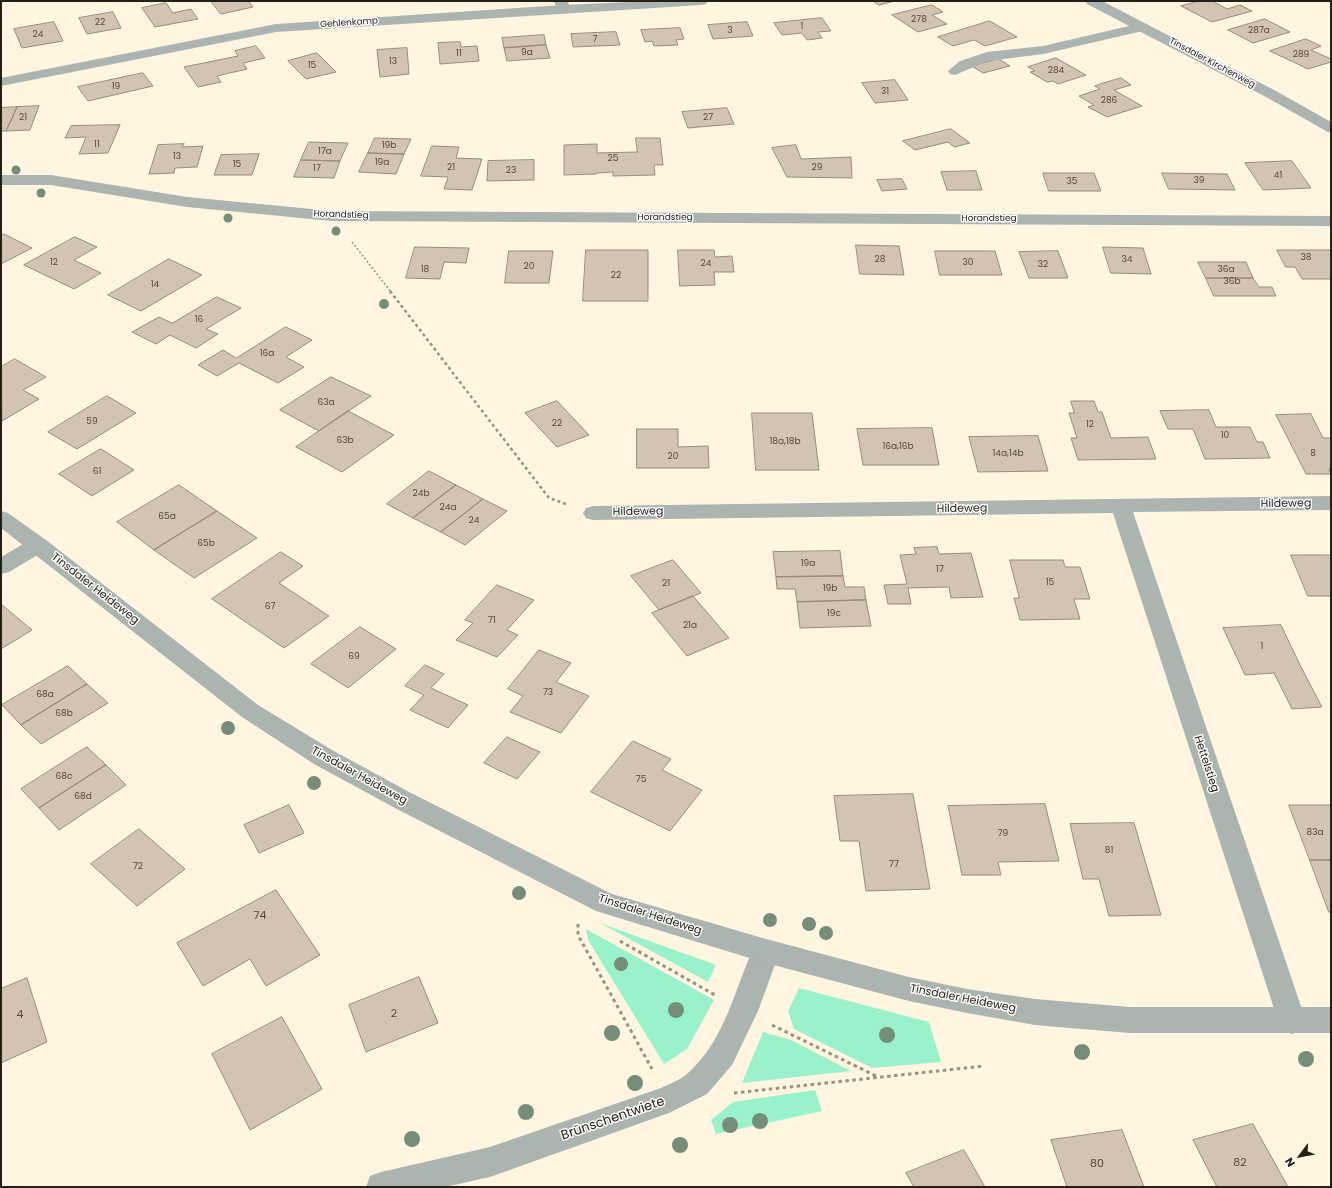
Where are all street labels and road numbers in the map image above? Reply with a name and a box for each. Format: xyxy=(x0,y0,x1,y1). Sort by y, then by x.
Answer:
street label: Gehlenkamp xyxy=(320,16,378,30)
street label: Tinsdaler Kirchenweg xyxy=(1167,36,1257,90)
street label: Horandstieg xyxy=(313,209,369,221)
street label: Horandstieg xyxy=(637,213,693,223)
street label: Horandstieg xyxy=(961,214,1017,224)
street label: Hildeweg xyxy=(1261,497,1311,511)
street label: Hildeweg xyxy=(937,502,987,516)
street label: Hildeweg xyxy=(613,505,663,519)
street label: Tinsdaler Heideweg xyxy=(49,551,141,627)
street label: Hettelstieg xyxy=(1191,734,1221,794)
street label: Tinsdaler Heideweg xyxy=(309,744,409,808)
street label: Tinsdaler Heideweg xyxy=(597,892,703,938)
street label: Tinsdaler Heideweg xyxy=(909,982,1017,1016)
street label: Brünschentwiete xyxy=(559,1094,667,1144)

